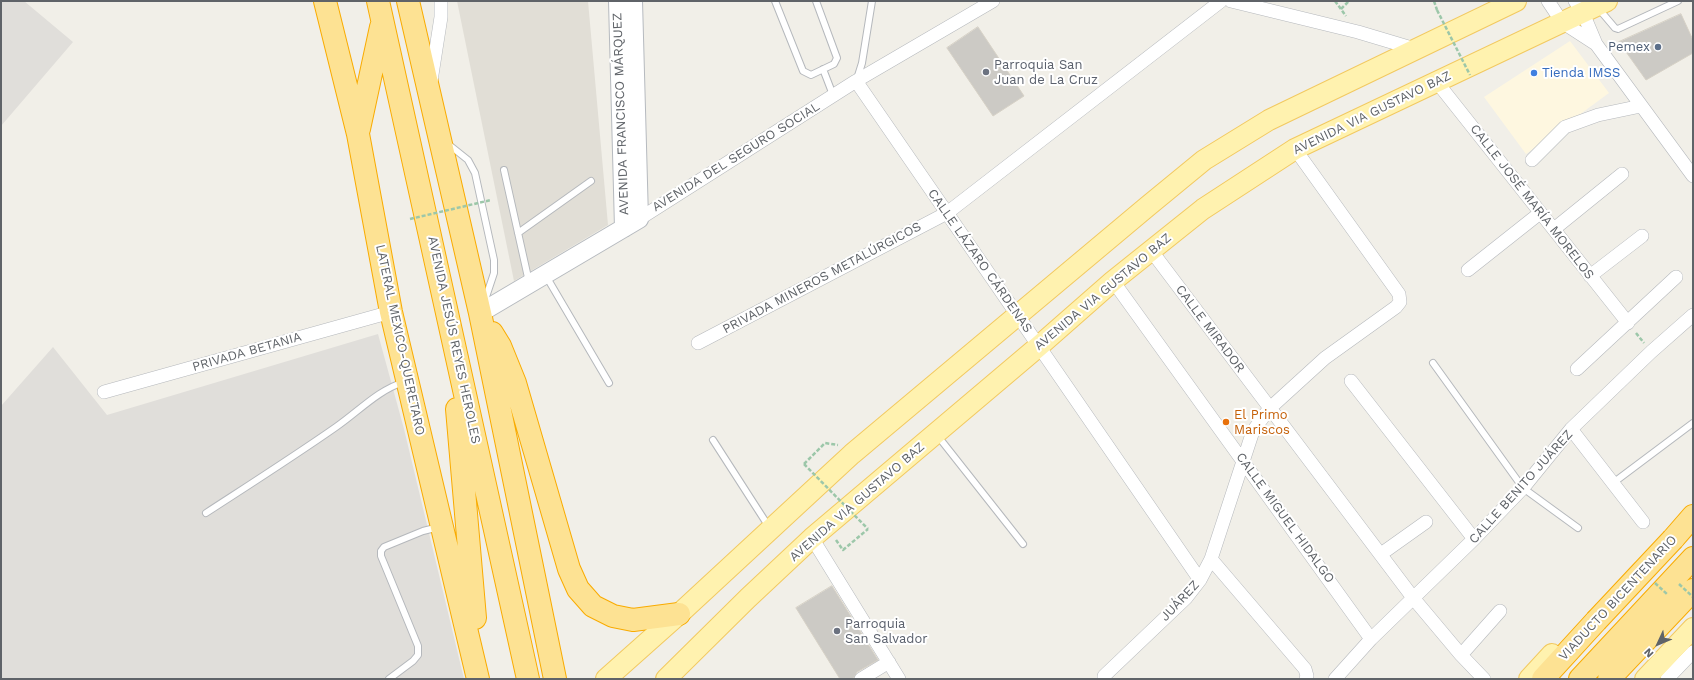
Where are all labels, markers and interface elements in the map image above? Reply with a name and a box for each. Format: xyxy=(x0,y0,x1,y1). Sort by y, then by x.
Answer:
street label: AVENIDA FRANCISCO MÁRQUEZ xyxy=(610,13,632,215)
place label: Pemex xyxy=(1608,39,1650,55)
marker: Pemex xyxy=(1653,42,1663,52)
place label: Parroquia San Juan de La Cruz xyxy=(994,57,1098,88)
place label: Tienda IMSS xyxy=(1542,65,1620,81)
marker: Parroquia San Juan de La Cruz xyxy=(981,67,991,77)
street label: AVENIDA VIA GUSTAVO BAZ xyxy=(1290,68,1454,158)
marker: Tienda IMSS xyxy=(1529,68,1539,78)
street label: AVENIDA DEL SEGURO SOCIAL xyxy=(649,99,823,215)
street label: CALLE JOSÉ MARÍA MORELOS xyxy=(1467,121,1597,283)
street label: CALLE LÁZARO CÁRDENAS xyxy=(924,186,1036,336)
street label: PRIVADA MINEROS METALÚRGICOS xyxy=(720,219,924,337)
street label: AVENIDA VIA GUSTAVO BAZ xyxy=(1031,230,1175,354)
street label: AVENIDA JESÚS REYES HEROLES xyxy=(424,235,484,445)
street label: LATERAL MEXICO-QUERETARO xyxy=(372,243,428,437)
street label: CALLE MIRADOR xyxy=(1172,282,1248,376)
street label: PRIVADA BETANIA xyxy=(191,329,303,375)
place label: El Primo Mariscos xyxy=(1234,407,1290,438)
marker: El Primo Mariscos xyxy=(1221,417,1231,427)
street label: CALLE BENITO JUÁREZ xyxy=(1466,427,1576,547)
street label: AVENIDA VIA GUSTAVO BAZ xyxy=(786,439,928,565)
street label: CALLE MIGUEL HIDALGO xyxy=(1232,450,1338,586)
street label: VIADUCTO BICENTENARIO xyxy=(1556,532,1680,664)
street label: JUÁREZ xyxy=(1157,577,1203,625)
place label: Parroquia San Salvador xyxy=(845,616,928,647)
north arrow xyxy=(1638,624,1678,664)
marker: Parroquia San Salvador xyxy=(832,626,842,636)

